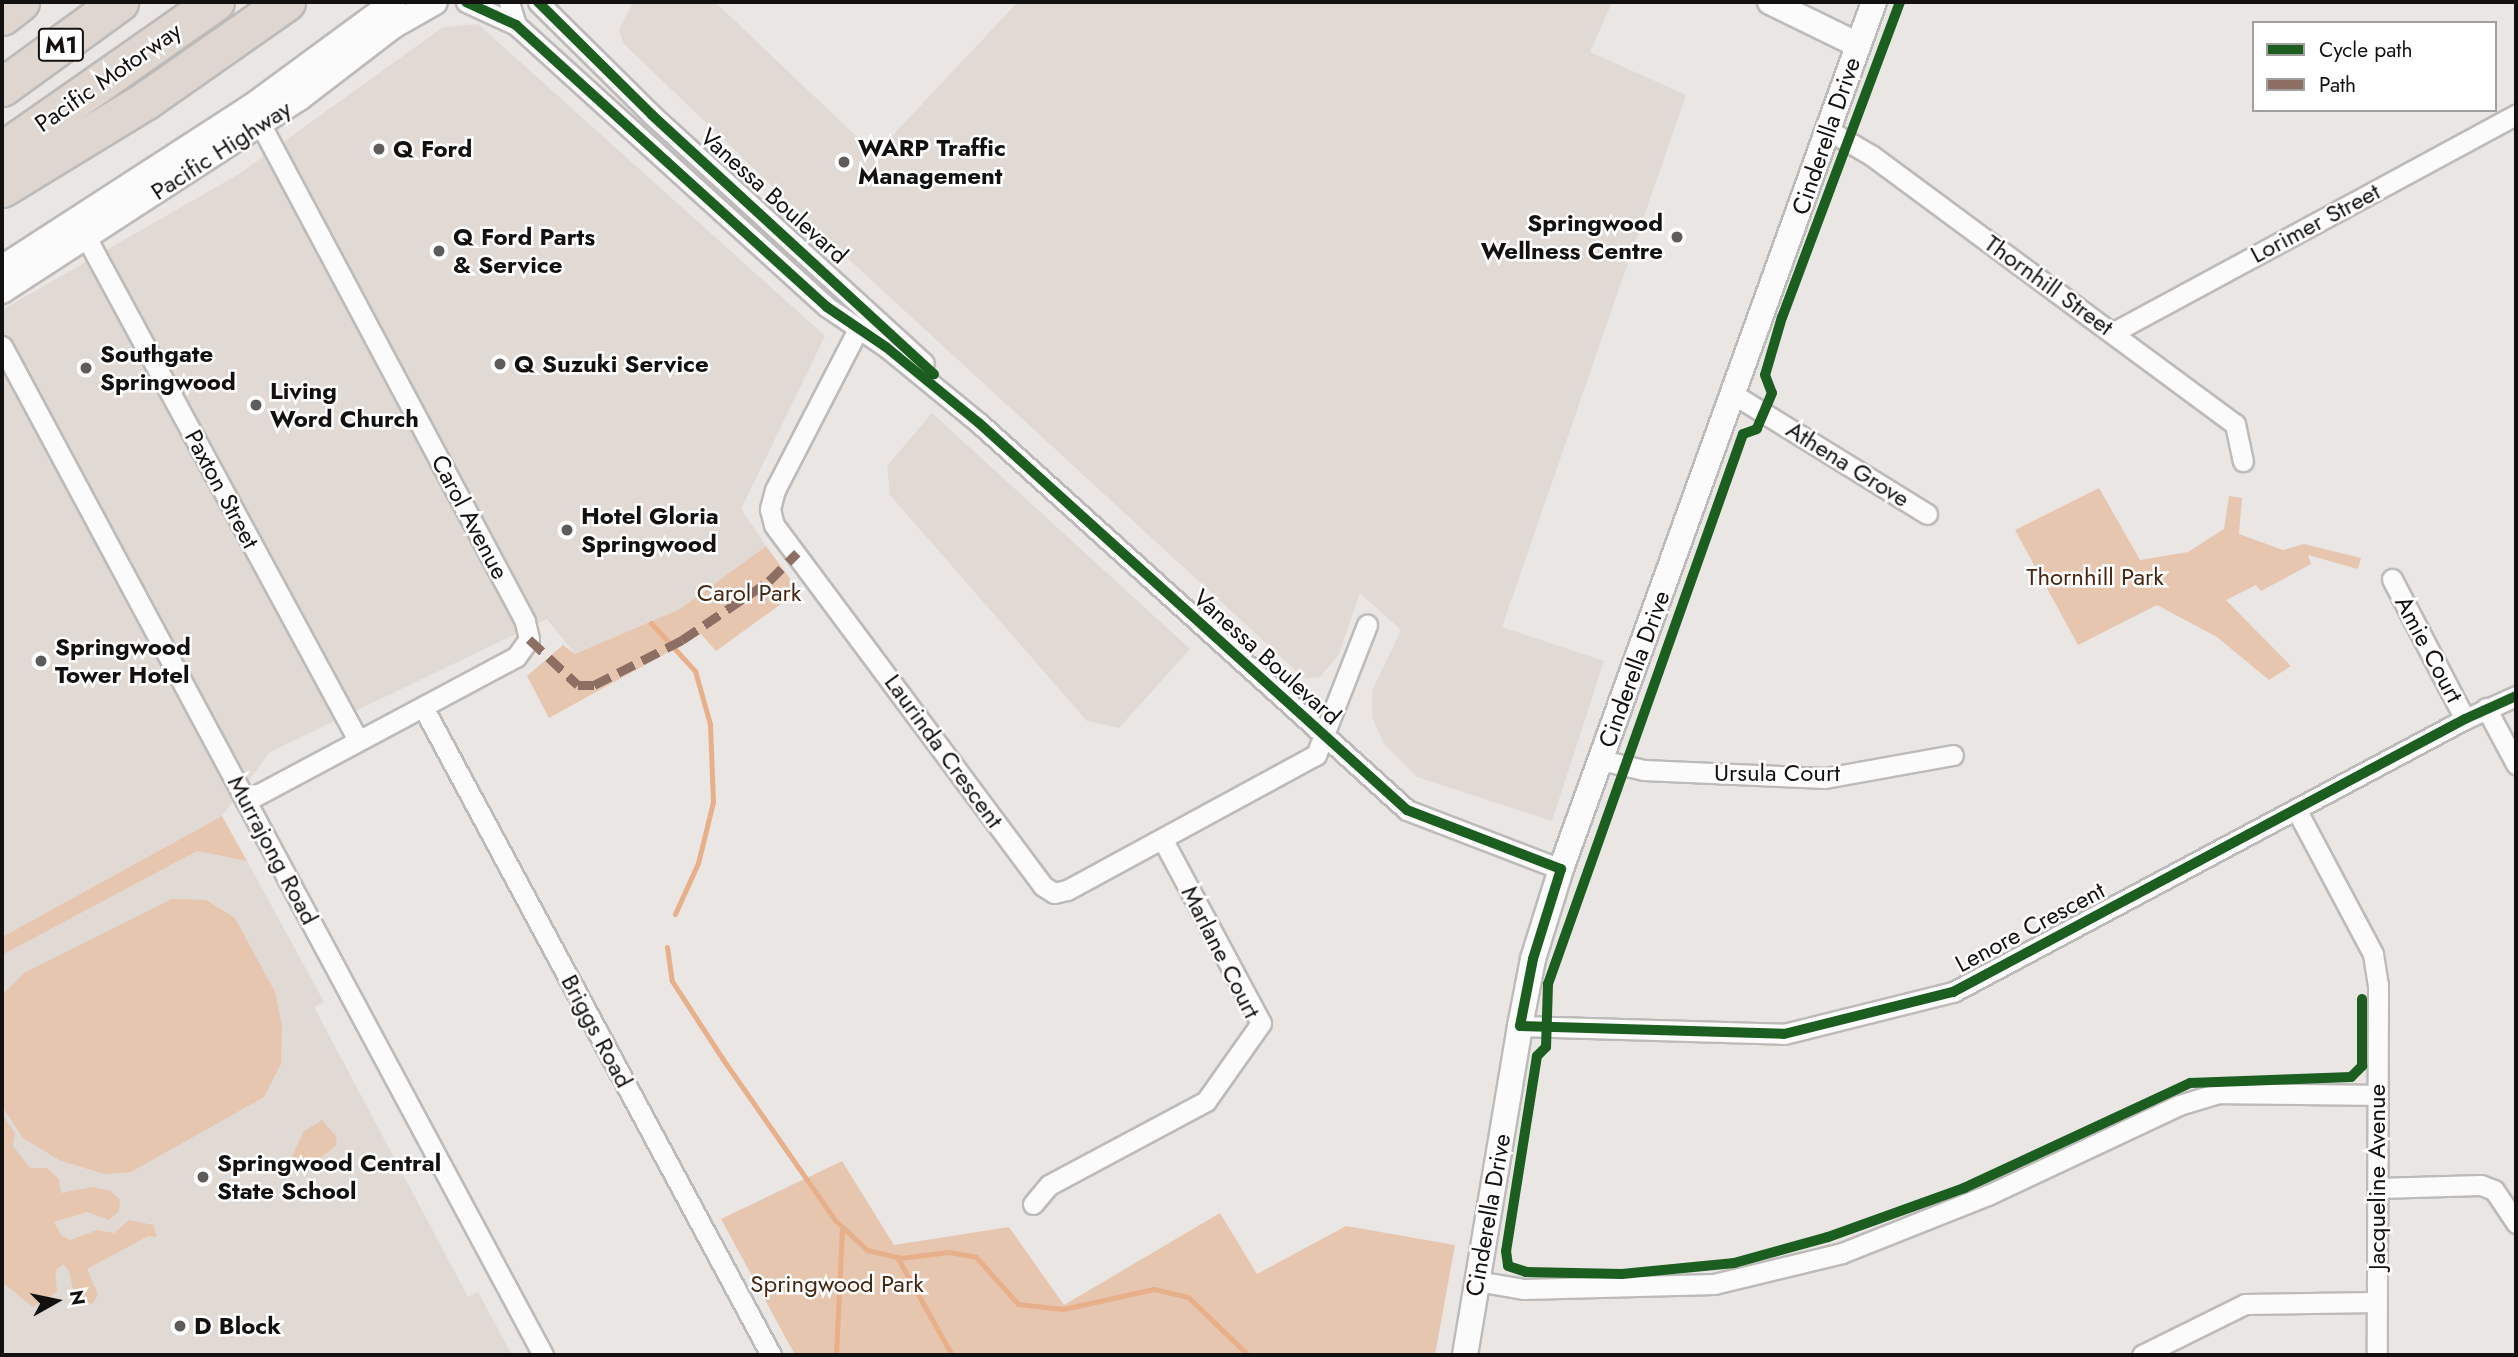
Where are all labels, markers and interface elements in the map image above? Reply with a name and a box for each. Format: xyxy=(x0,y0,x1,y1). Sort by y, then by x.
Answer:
street label: Pacific Motorway xyxy=(29,16,187,138)
legend xyxy=(2252,21,2497,112)
road number: M1 xyxy=(36,26,86,64)
text: Cycle path xyxy=(2319,35,2412,65)
street label: Cinderella Drive xyxy=(1786,53,1866,219)
text: Path xyxy=(2319,70,2356,100)
street label: Pacific Highway xyxy=(146,94,296,206)
street label: Vanessa Boulevard xyxy=(694,122,854,270)
place label: WARP Traffic Management xyxy=(858,134,1006,190)
place label: Q Ford xyxy=(393,135,472,163)
marker: Q Ford xyxy=(371,141,387,157)
marker: WARP Traffic Management xyxy=(836,154,852,170)
street label: Lorimer Street xyxy=(2245,177,2385,269)
place label: Springwood Wellness Centre xyxy=(1481,209,1663,265)
place label: Q Ford Parts & Service xyxy=(453,223,595,279)
marker: Springwood Wellness Centre xyxy=(1669,229,1685,245)
street label: Thornhill Street xyxy=(1979,229,2119,341)
marker: Q Ford Parts & Service xyxy=(431,243,447,259)
place label: Southgate Springwood xyxy=(100,340,236,396)
place label: Q Suzuki Service xyxy=(514,350,709,378)
marker: Q Suzuki Service xyxy=(492,356,508,372)
marker: Southgate Springwood xyxy=(78,360,94,376)
place label: Living Word Church xyxy=(270,377,419,433)
marker: Living Word Church xyxy=(248,397,264,413)
street label: Athena Grove xyxy=(1781,415,1915,513)
street label: Paxton Street xyxy=(179,425,265,553)
street label: Carol Avenue xyxy=(425,450,515,584)
place label: Hotel Gloria Springwood xyxy=(581,502,719,558)
marker: Hotel Gloria Springwood xyxy=(559,522,575,538)
park label: Thornhill Park xyxy=(2026,563,2164,591)
park label: Carol Park xyxy=(697,579,801,607)
street label: Vanessa Boulevard xyxy=(1187,583,1347,731)
street label: Cinderella Drive xyxy=(1592,587,1676,751)
street label: Amie Court xyxy=(2389,591,2469,707)
place label: Springwood Tower Hotel xyxy=(55,633,191,689)
marker: Springwood Tower Hotel xyxy=(33,653,49,669)
street label: Laurinda Crescent xyxy=(879,669,1009,833)
street label: Ursula Court xyxy=(1714,759,1840,787)
street label: Murrajong Road xyxy=(222,771,324,929)
street label: Lenore Crescent xyxy=(1950,876,2110,978)
street label: Marlane Court xyxy=(1175,881,1267,1023)
street label: Briggs Road xyxy=(555,970,639,1092)
street label: Jacqueline Avenue xyxy=(2363,1084,2391,1270)
street label: Cinderella Drive xyxy=(1460,1131,1516,1299)
place label: Springwood Central State School xyxy=(217,1149,441,1205)
marker: Springwood Central State School xyxy=(195,1169,211,1185)
north arrow xyxy=(21,1266,91,1336)
park label: Springwood Park xyxy=(750,1270,924,1298)
text: N xyxy=(63,1288,92,1307)
place label: D Block xyxy=(194,1312,281,1340)
marker: D Block xyxy=(172,1318,188,1334)

